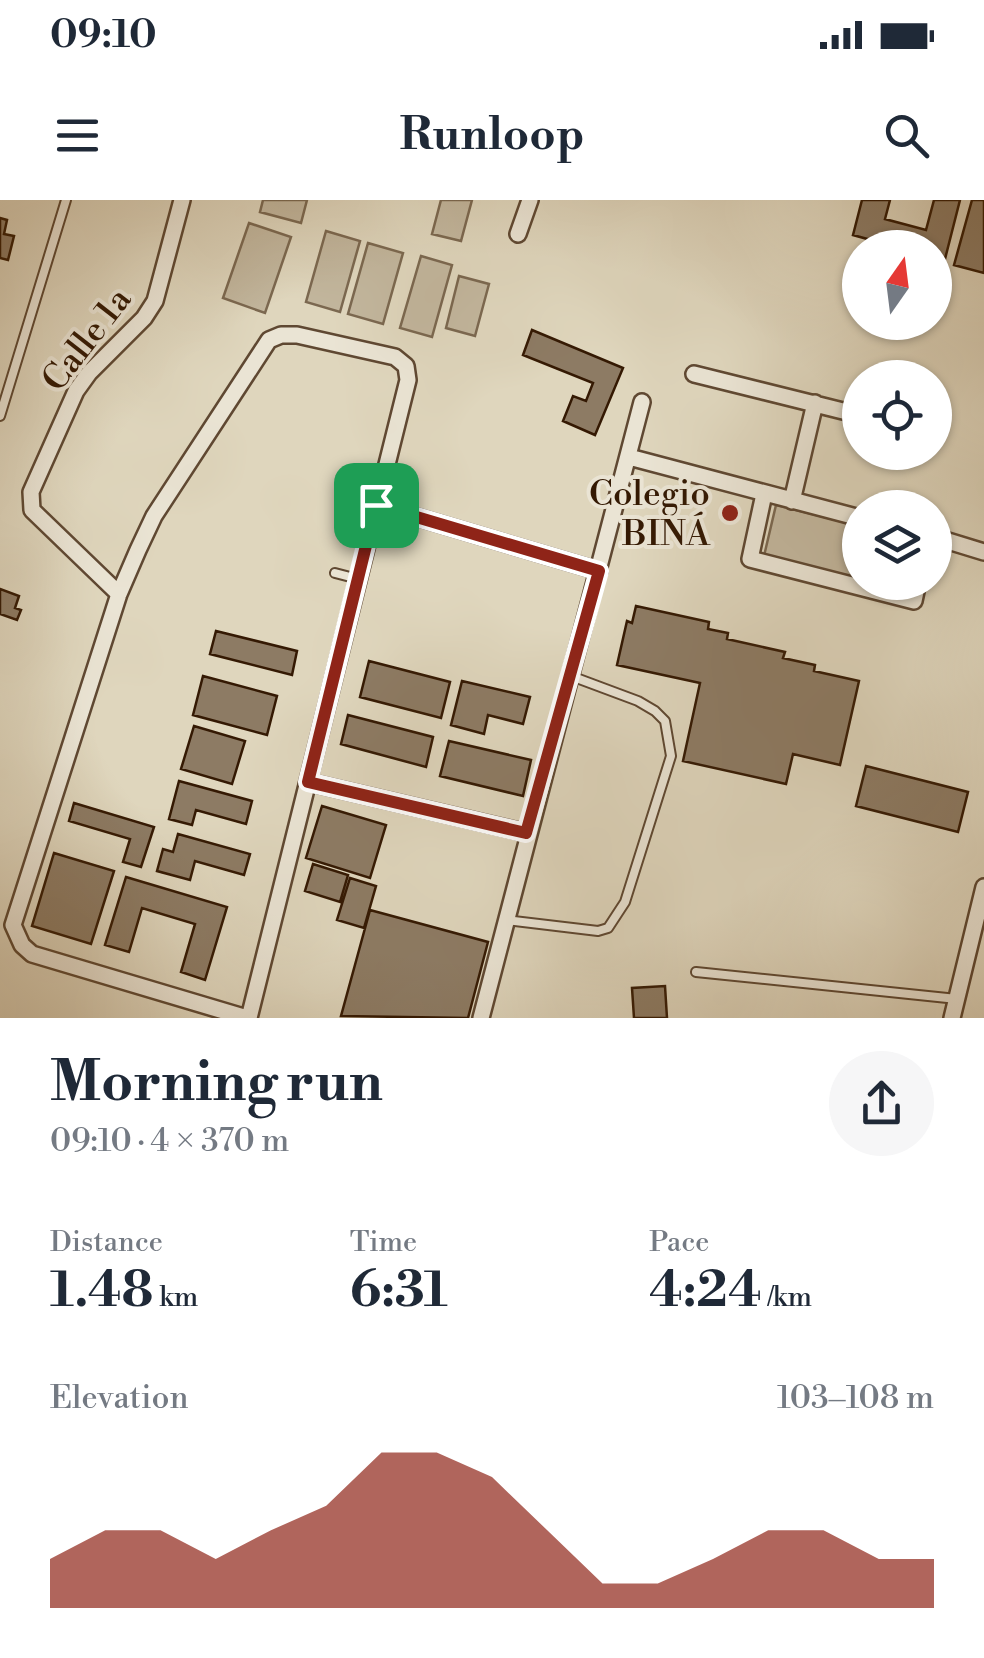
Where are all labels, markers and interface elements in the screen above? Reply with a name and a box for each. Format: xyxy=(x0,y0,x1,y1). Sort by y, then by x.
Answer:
text: 09:10 xyxy=(50,12,157,59)
text: Runloop xyxy=(400,107,584,164)
icon: menu xyxy=(50,108,105,163)
icon: search xyxy=(879,108,934,163)
north arrow xyxy=(842,230,952,340)
map controls xyxy=(842,230,952,600)
street label: Calle 1a xyxy=(33,279,141,401)
button: locate xyxy=(842,360,952,470)
pin xyxy=(334,463,419,548)
place label: Colegio BINÁ xyxy=(589,473,711,556)
icon: arrive xyxy=(349,478,404,533)
button: layers xyxy=(842,490,952,600)
marker: Colegio BINÁ xyxy=(719,502,741,524)
text: Morning run xyxy=(50,1049,383,1118)
button: share xyxy=(829,1051,934,1156)
text: 09:10 · 4 × 370 m xyxy=(50,1121,289,1161)
text: Distance xyxy=(50,1225,163,1260)
text: Time xyxy=(350,1225,417,1260)
text: Pace xyxy=(649,1225,709,1260)
text: 1.48 xyxy=(50,1260,153,1322)
text: 6:31 xyxy=(350,1260,448,1322)
text: 4:24 xyxy=(649,1260,762,1322)
text: km xyxy=(153,1280,198,1315)
text: /km xyxy=(762,1280,812,1315)
text: Elevation xyxy=(50,1378,189,1418)
text: 103–108 m xyxy=(777,1378,934,1418)

